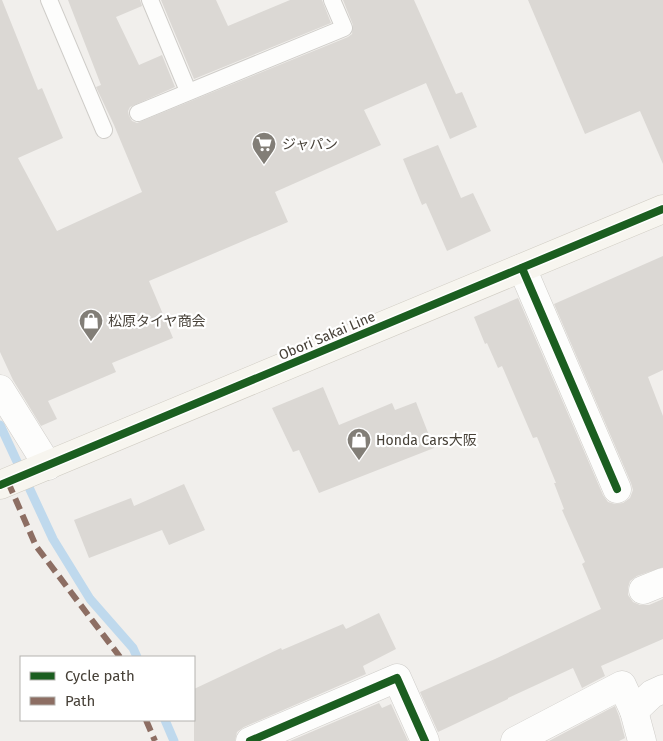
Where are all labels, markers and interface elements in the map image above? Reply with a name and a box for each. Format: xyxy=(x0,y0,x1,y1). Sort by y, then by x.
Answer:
supermarket icon: ジャパン xyxy=(251,131,277,165)
place label: ジャパン xyxy=(282,136,338,153)
shop icon: 松原タイヤ商会 xyxy=(78,308,104,342)
street label: Obori Sakai Line xyxy=(276,308,378,364)
place label: 松原タイヤ商会 xyxy=(108,313,206,330)
shop icon: Honda Cars大阪 xyxy=(346,427,372,461)
place label: Honda Cars大阪 xyxy=(376,432,477,449)
legend xyxy=(20,656,195,721)
text: Cycle path xyxy=(65,667,135,685)
text: Path xyxy=(65,692,95,710)

